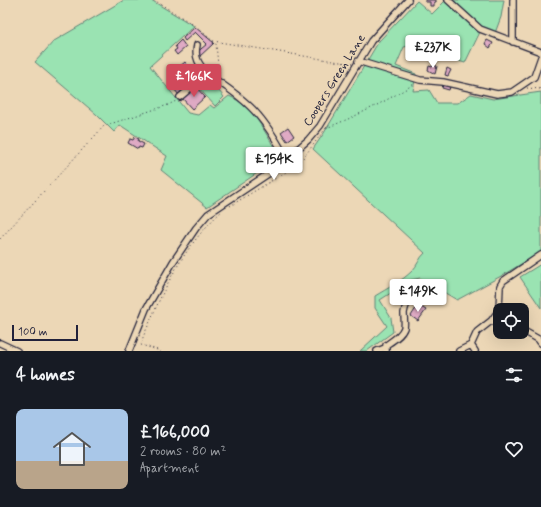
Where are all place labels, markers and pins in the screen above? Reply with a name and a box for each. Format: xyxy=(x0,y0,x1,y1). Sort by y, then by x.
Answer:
pin: £237K xyxy=(405,35,461,69)
pin: £166K xyxy=(166,64,222,98)
pin: £154K xyxy=(246,147,302,181)
pin: £149K xyxy=(390,279,446,313)

